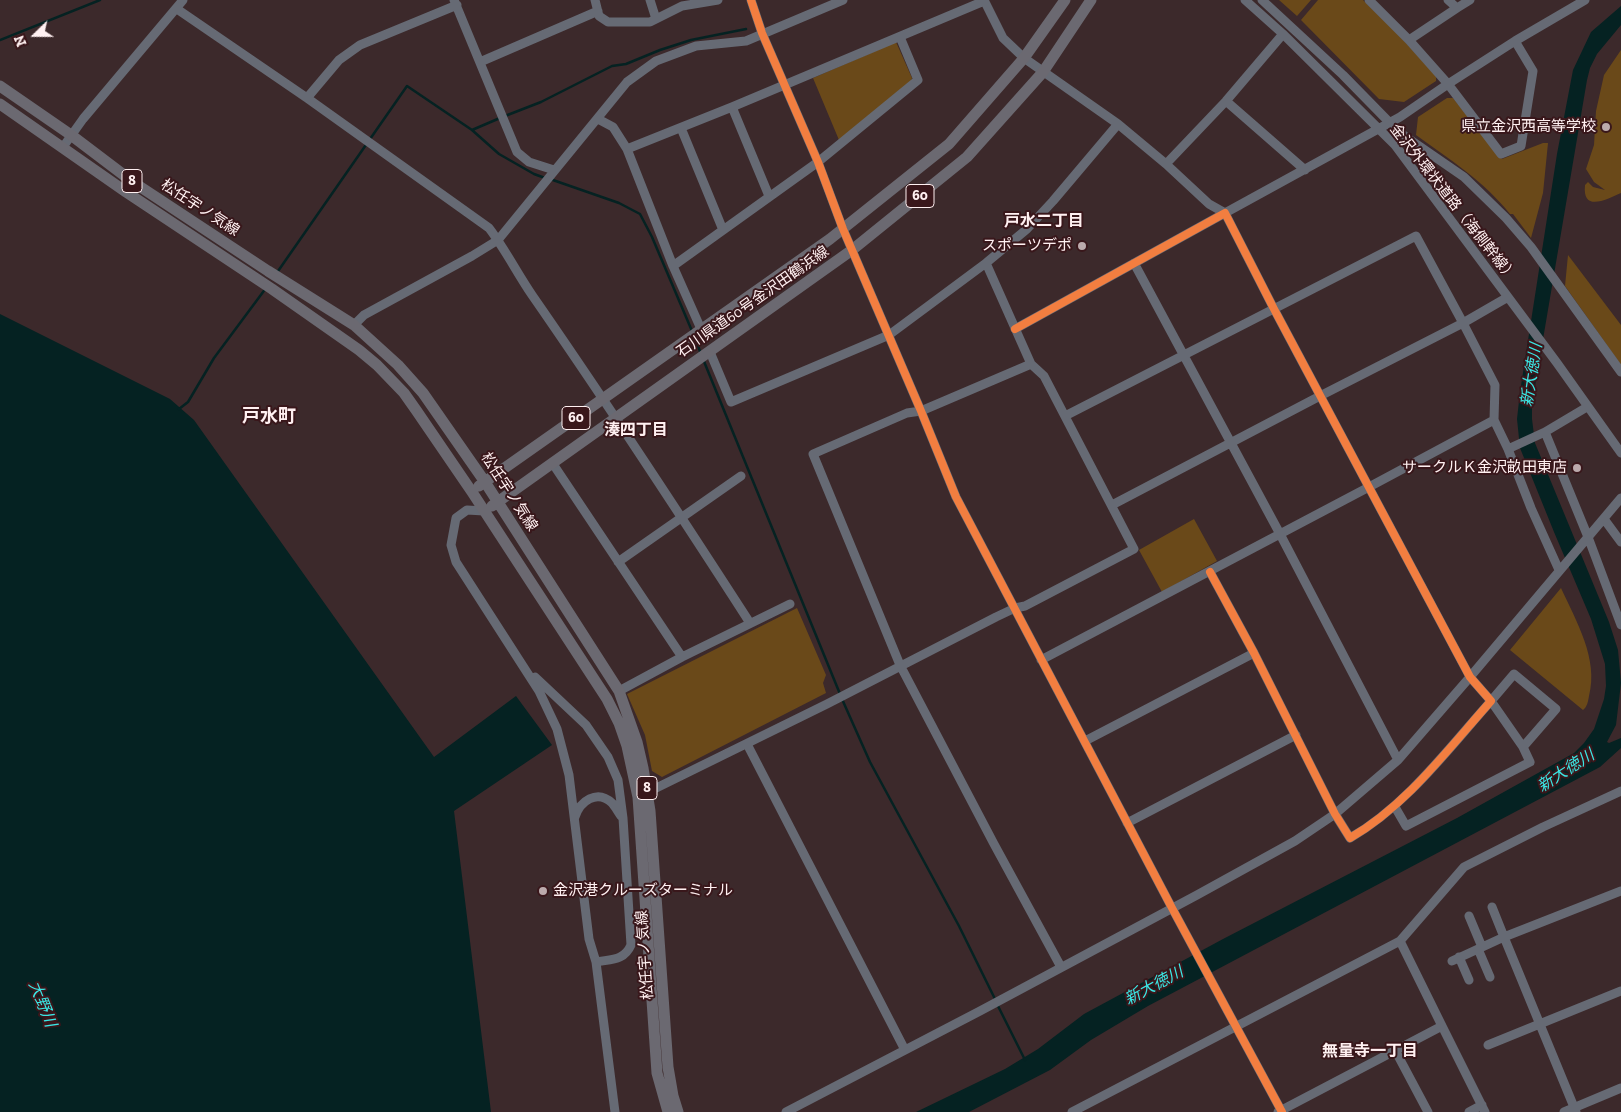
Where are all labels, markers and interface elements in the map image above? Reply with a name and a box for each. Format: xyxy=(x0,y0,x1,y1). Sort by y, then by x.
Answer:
north arrow xyxy=(10,10,60,60)
text: N xyxy=(11,33,31,49)
place label: 県立金沢西高等学校 xyxy=(1461,118,1596,136)
street label: 金沢外環状道路（海側幹線） xyxy=(1386,121,1520,285)
marker: 県立金沢西高等学校 xyxy=(1600,121,1612,133)
road number: 8 xyxy=(122,170,142,192)
street label: 松任宇ノ気線 xyxy=(157,176,243,240)
road number: 60 xyxy=(906,185,934,208)
district label: 戸水二丁目 xyxy=(1004,211,1084,231)
place label: スポーツデポ xyxy=(982,237,1072,255)
marker: スポーツデポ xyxy=(1076,240,1088,252)
street label: 石川県道60号金沢田鶴浜線 xyxy=(673,243,833,361)
water label: 新大徳川 xyxy=(1518,342,1546,408)
district label: 戸水町 xyxy=(242,406,296,428)
road number: 60 xyxy=(562,406,590,429)
district label: 湊四丁目 xyxy=(604,420,668,440)
street label: 松任宇ノ気線 xyxy=(477,449,541,535)
place label: サークルＫ金沢畝田東店 xyxy=(1402,459,1567,477)
marker: サークルＫ金沢畝田東店 xyxy=(1571,462,1583,474)
water label: 新大徳川 xyxy=(1534,746,1598,796)
road number: 8 xyxy=(637,776,657,800)
place label: 金沢港クルーズターミナル xyxy=(553,882,733,900)
marker: 金沢港クルーズターミナル xyxy=(537,885,549,897)
street label: 松任宇ノ気線 xyxy=(633,909,657,1001)
water label: 新大徳川 xyxy=(1121,963,1187,1009)
water label: 大野川 xyxy=(24,978,60,1030)
district label: 無量寺一丁目 xyxy=(1322,1041,1418,1061)

